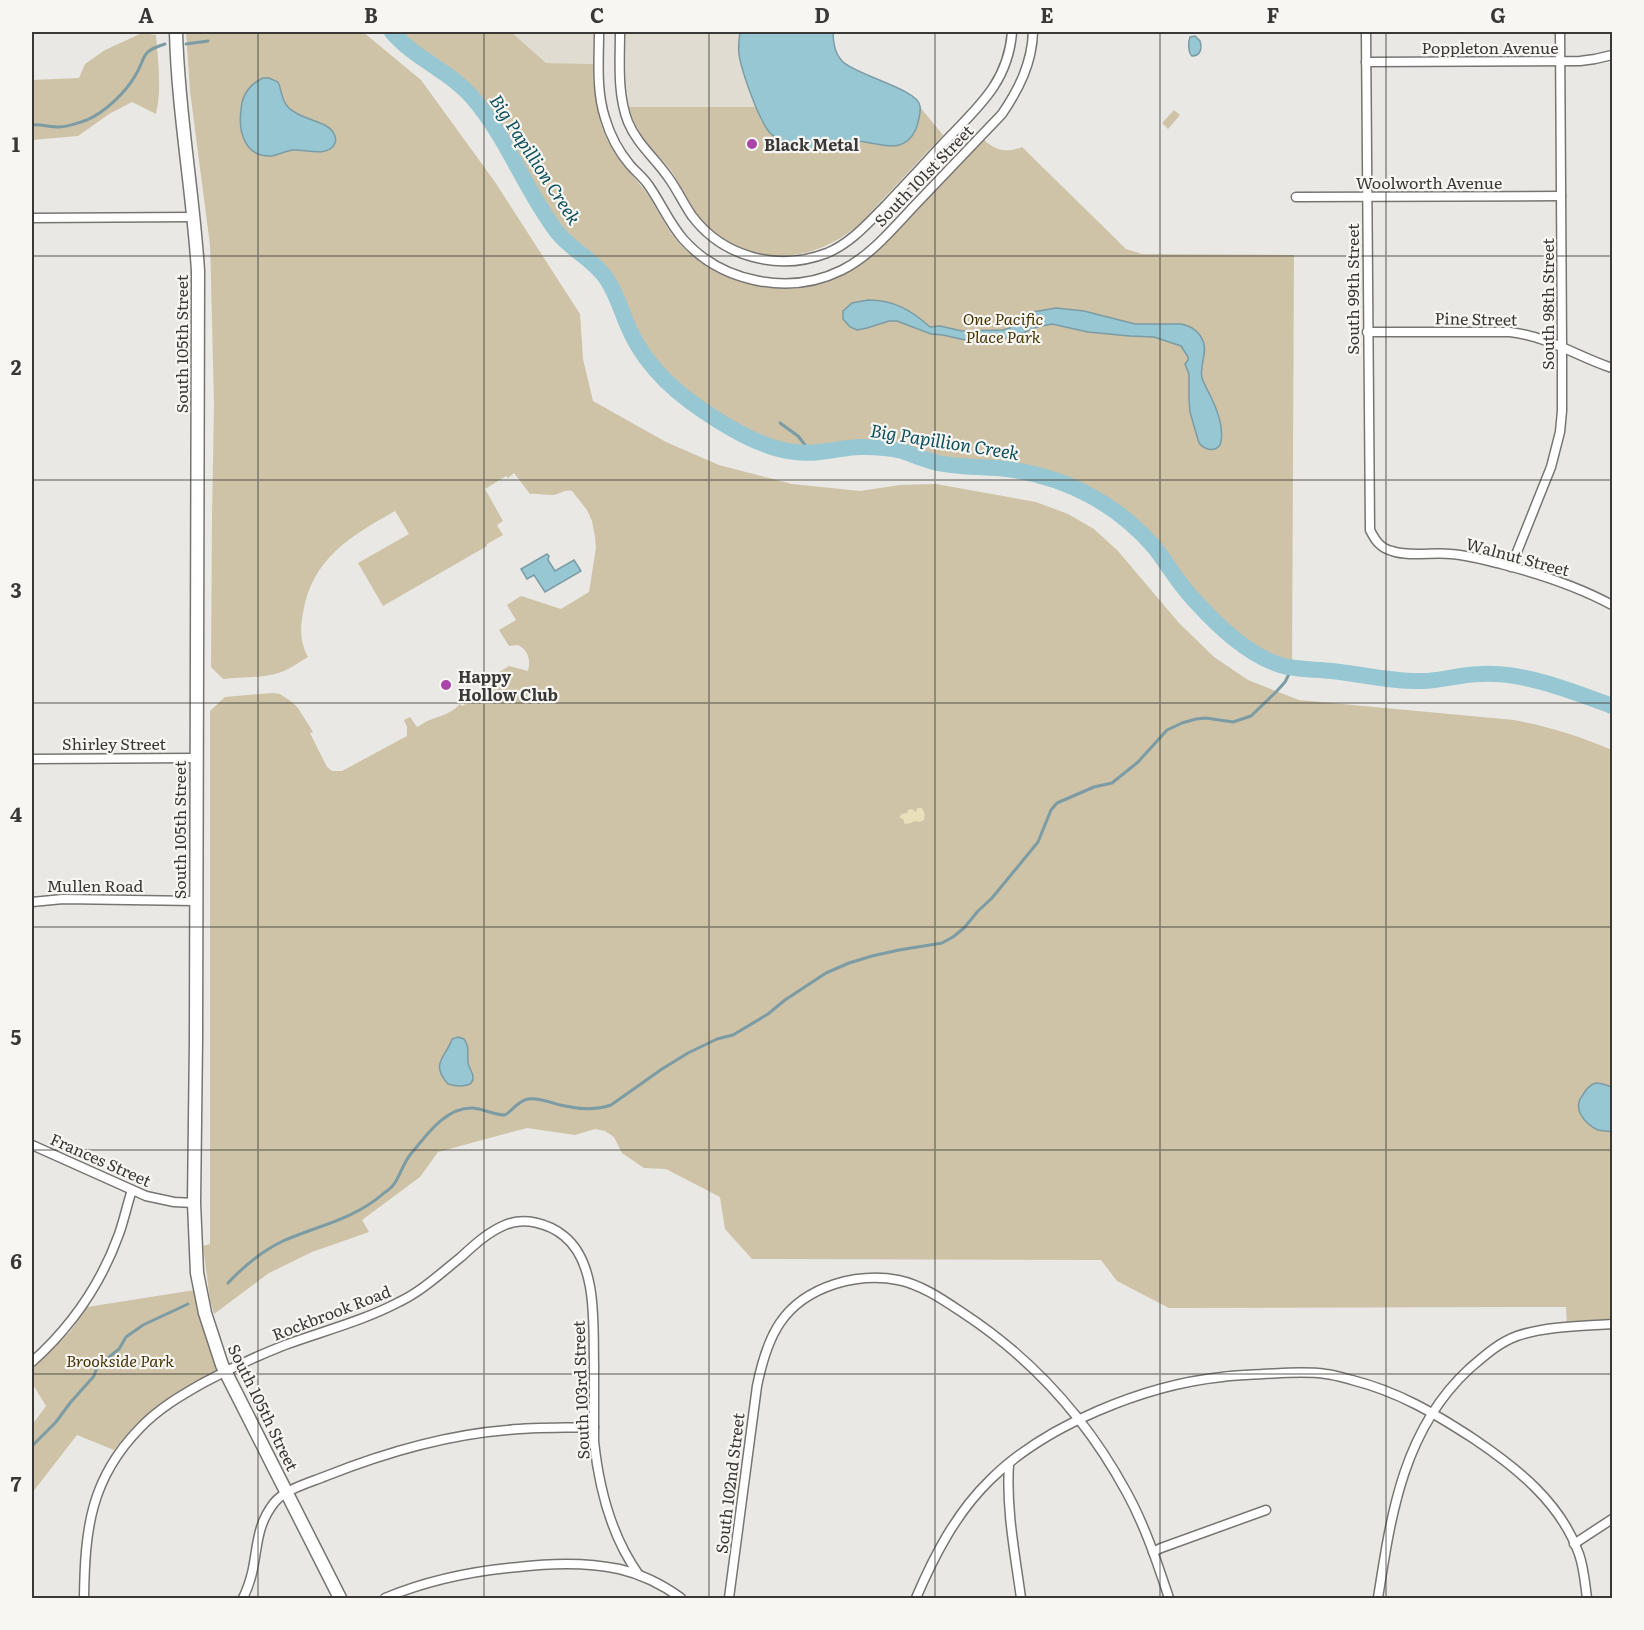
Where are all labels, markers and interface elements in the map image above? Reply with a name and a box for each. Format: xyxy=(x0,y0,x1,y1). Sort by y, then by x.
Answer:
text: A xyxy=(138,0,154,29)
text: B xyxy=(364,0,378,29)
text: C xyxy=(590,0,604,29)
text: D xyxy=(814,0,830,29)
text: E xyxy=(1040,0,1054,29)
text: F xyxy=(1267,0,1280,29)
text: G xyxy=(1490,0,1506,29)
street label: Poppleton Avenue xyxy=(1421,35,1559,59)
water label: Big Papillion Creek xyxy=(484,89,588,230)
street label: South 101st Street xyxy=(868,118,978,231)
text: 1 xyxy=(12,128,20,158)
place label: Black Metal xyxy=(764,132,859,156)
marker: Black Metal xyxy=(745,137,759,151)
street label: Woolworth Avenue xyxy=(1356,170,1502,194)
street label: South 99th Street xyxy=(1340,223,1364,355)
street label: South 98th Street xyxy=(1535,237,1559,370)
street label: South 105th Street xyxy=(169,274,193,413)
street label: Pine Street xyxy=(1434,305,1518,331)
park label: One Pacific Place Park xyxy=(963,306,1043,348)
text: 2 xyxy=(11,351,22,381)
water label: Big Papillion Creek xyxy=(869,416,1022,466)
street label: Walnut Street xyxy=(1463,531,1573,582)
text: 3 xyxy=(10,574,22,604)
place label: Happy Hollow Club xyxy=(458,664,558,706)
marker: Happy Hollow Club xyxy=(439,678,453,692)
street label: Shirley Street xyxy=(62,731,167,755)
street label: South 105th Street xyxy=(167,760,191,899)
text: 4 xyxy=(10,798,22,828)
street label: Mullen Road xyxy=(47,873,144,897)
text: 5 xyxy=(11,1021,22,1051)
street label: Frances Street xyxy=(47,1126,156,1192)
text: 6 xyxy=(10,1245,22,1275)
street label: Rockbrook Road xyxy=(268,1278,394,1346)
street label: South 103rd Street xyxy=(566,1320,594,1460)
street label: South 105th Street xyxy=(223,1339,305,1475)
park label: Brookside Park xyxy=(66,1348,174,1372)
street label: South 102nd Street xyxy=(708,1411,750,1555)
text: 7 xyxy=(11,1468,22,1498)

